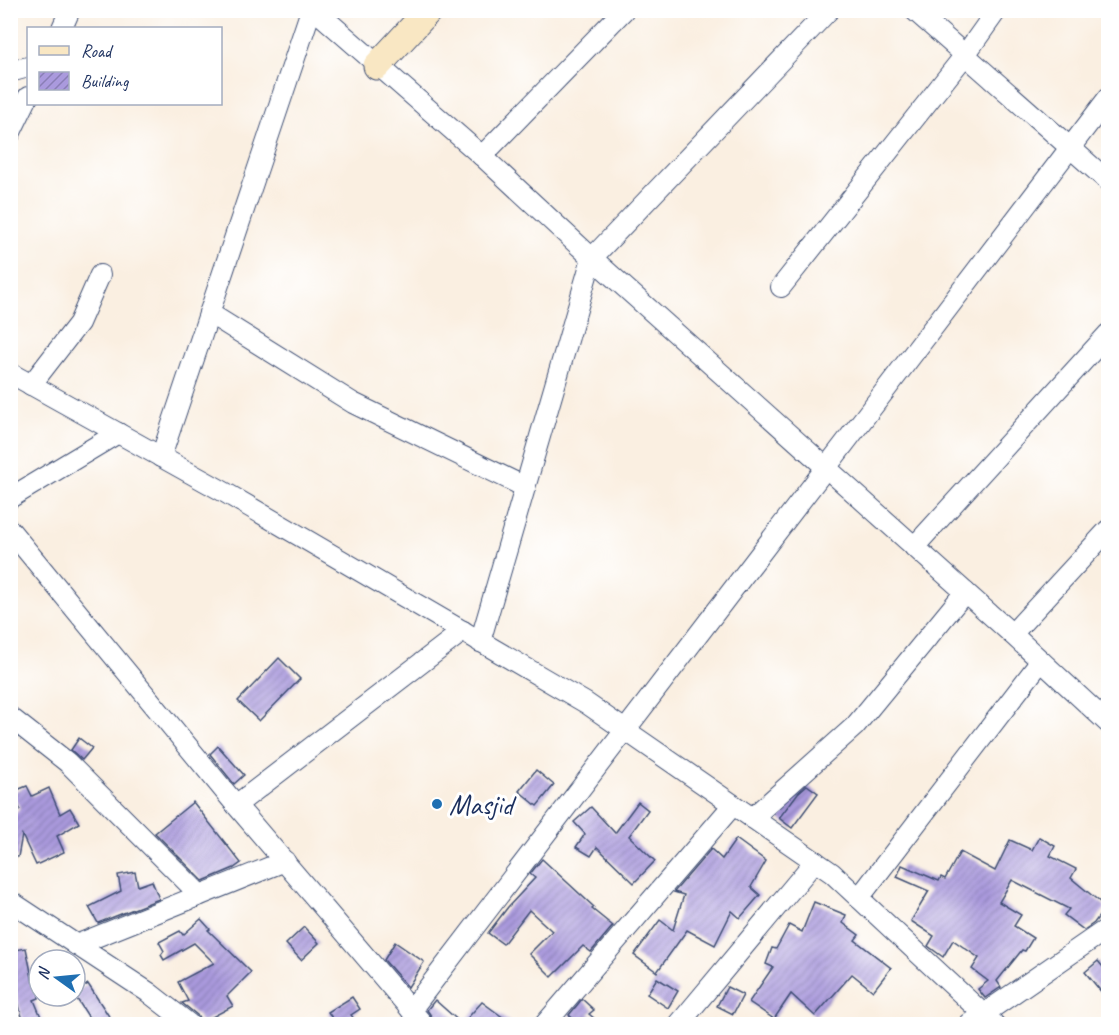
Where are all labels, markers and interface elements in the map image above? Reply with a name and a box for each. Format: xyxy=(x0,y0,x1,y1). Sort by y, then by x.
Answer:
legend xyxy=(27,27,222,105)
text: Road xyxy=(81,40,114,62)
text: Building xyxy=(81,70,130,92)
place label: Masjid xyxy=(449,787,517,822)
marker: Masjid xyxy=(430,797,444,811)
north arrow xyxy=(27,948,87,1008)
text: N xyxy=(33,964,55,982)

